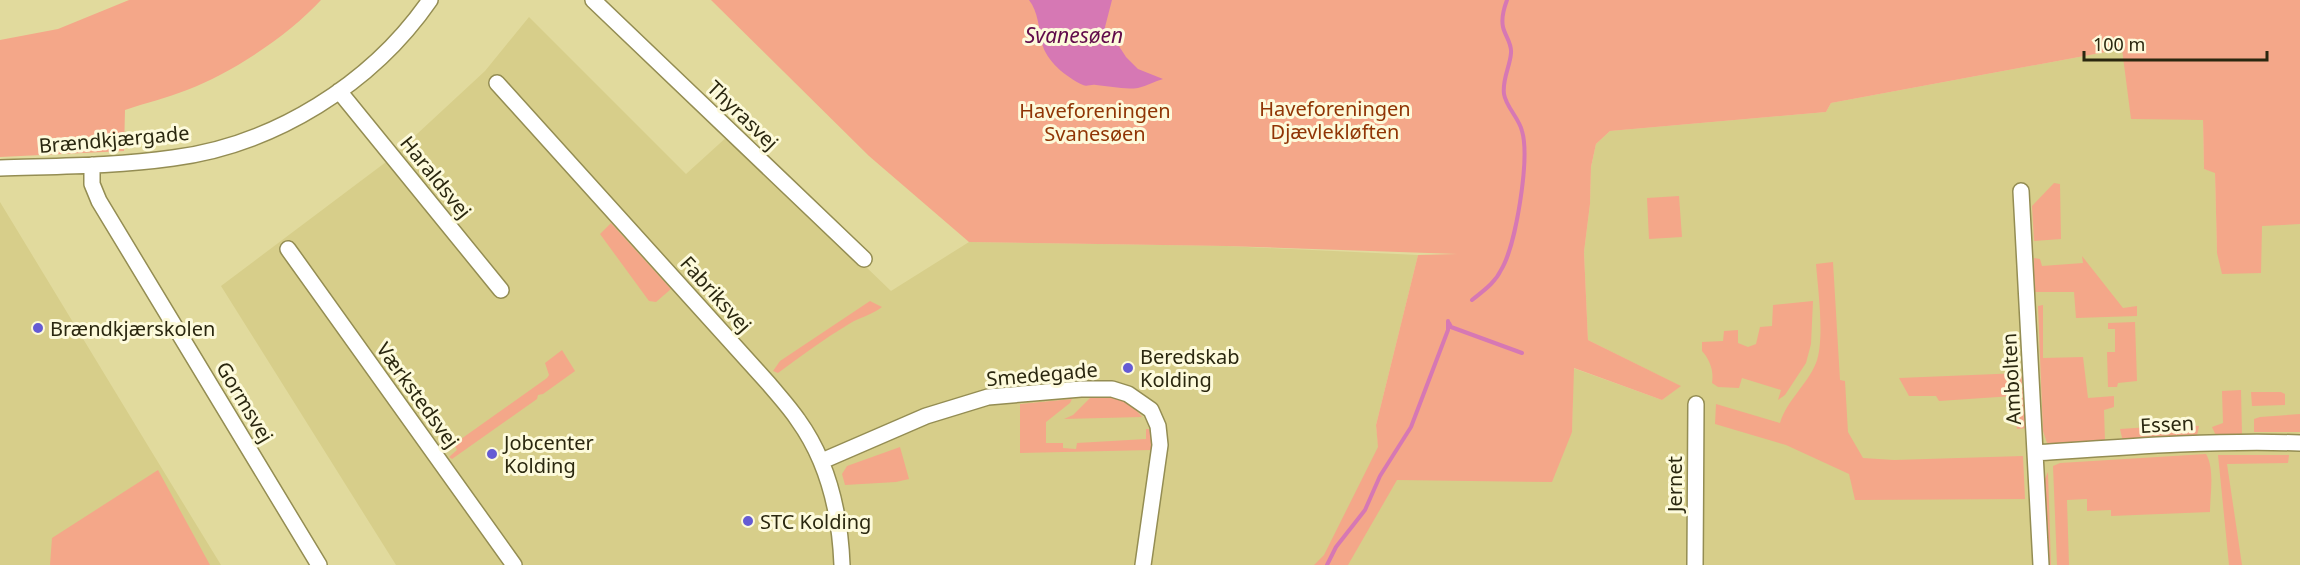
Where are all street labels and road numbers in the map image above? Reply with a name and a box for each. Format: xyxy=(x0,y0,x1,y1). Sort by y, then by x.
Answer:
street label: Thyrasvej xyxy=(702,74,784,156)
street label: Brændkjærgade xyxy=(38,119,190,159)
street label: Haraldsvej xyxy=(394,130,478,224)
street label: Fabriksvej xyxy=(674,250,758,338)
street label: Ambolten xyxy=(1995,332,2027,426)
street label: Værkstedsvej xyxy=(371,337,465,453)
street label: Smedegade xyxy=(985,356,1099,392)
street label: Gormsvej xyxy=(210,357,280,447)
street label: Essen xyxy=(2139,409,2195,439)
street label: Jernet xyxy=(1661,456,1688,514)

